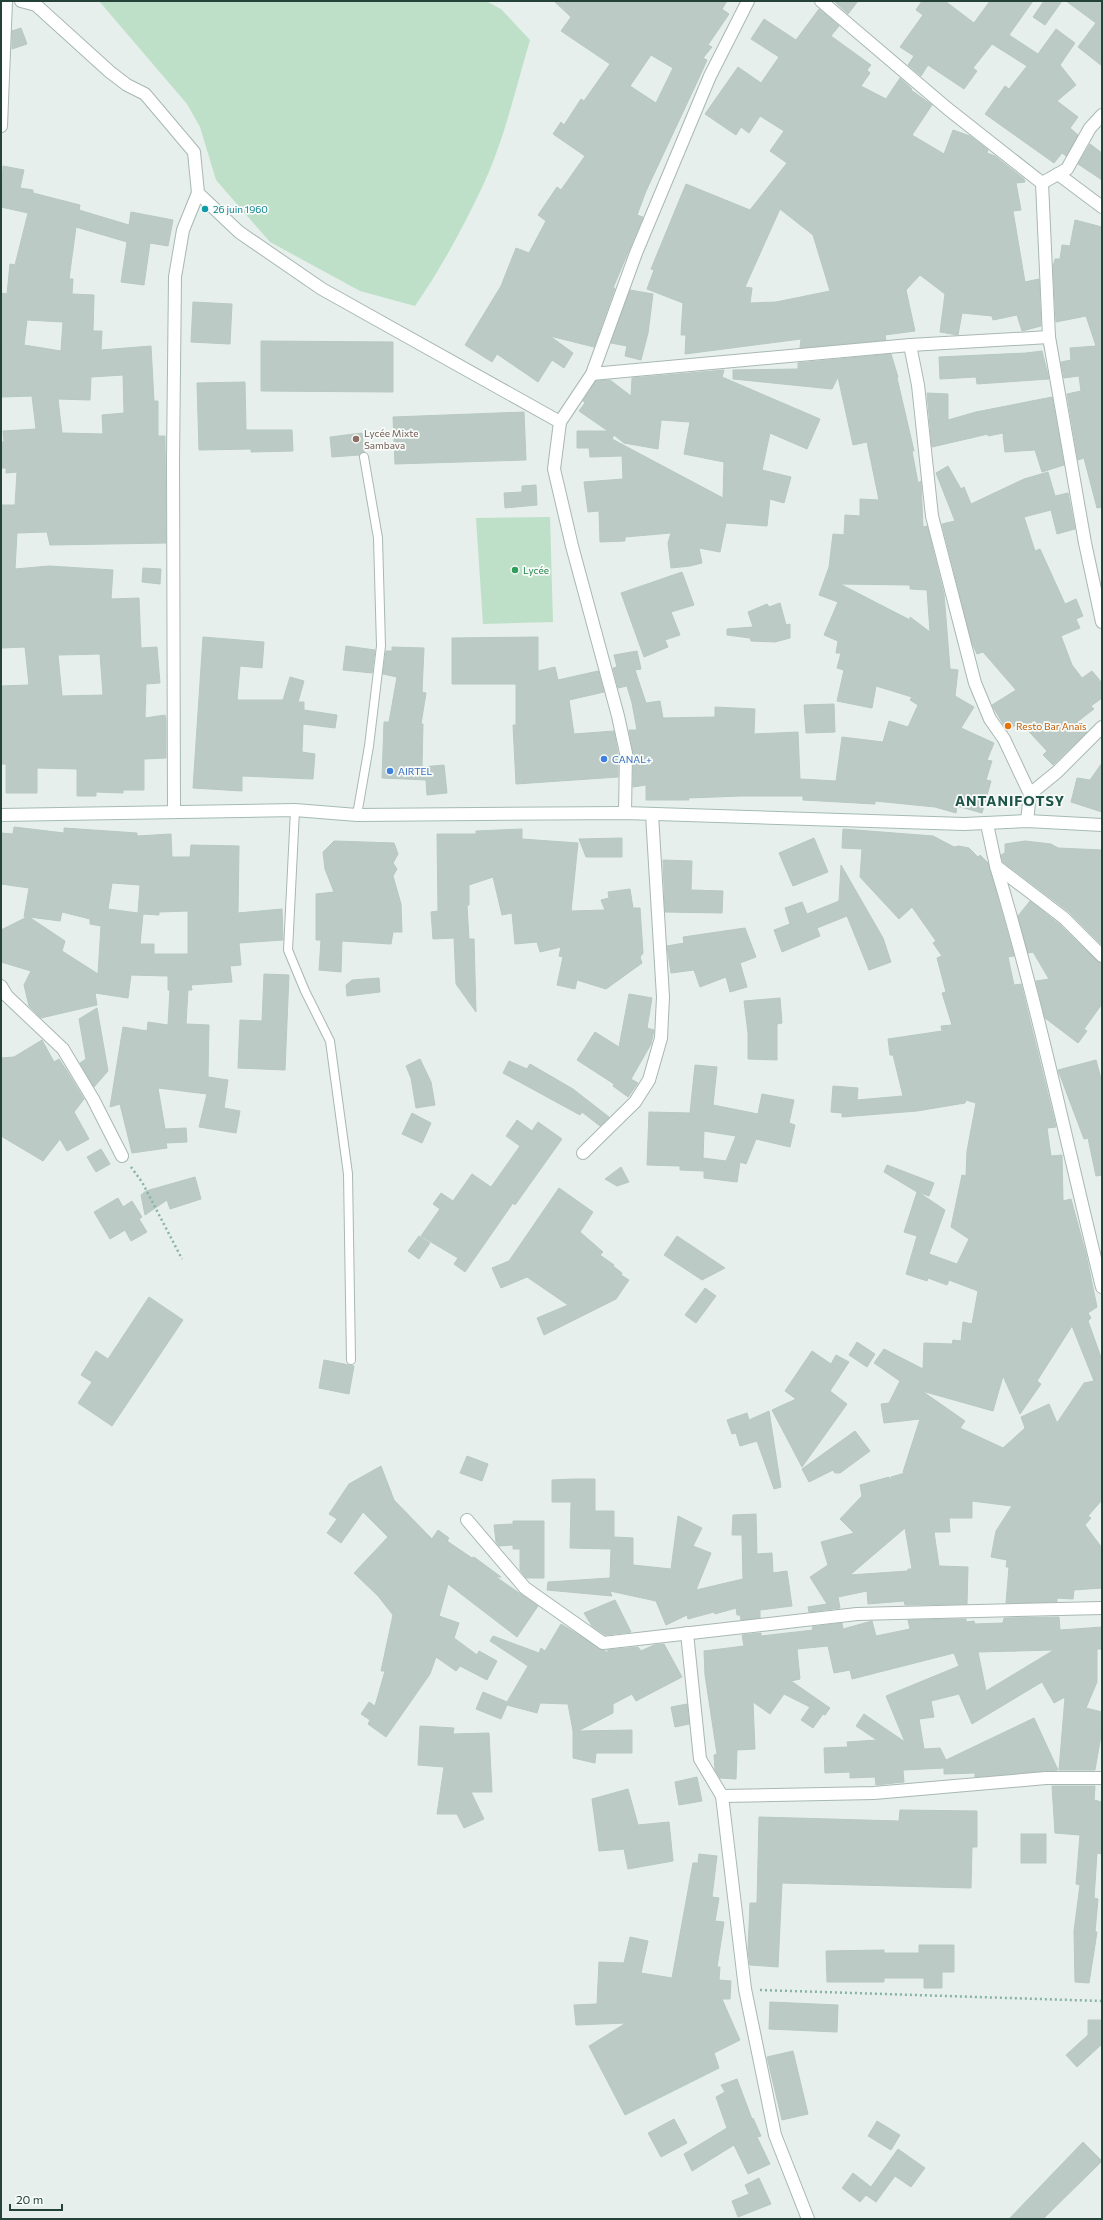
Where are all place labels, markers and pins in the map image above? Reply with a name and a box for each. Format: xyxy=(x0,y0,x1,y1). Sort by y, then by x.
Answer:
place label: 26 juin 1960 xyxy=(213,203,268,215)
marker: 26 juin 1960 xyxy=(200,204,210,214)
place label: Lycée Mixte Sambava xyxy=(364,427,419,451)
marker: Lycée Mixte Sambava xyxy=(351,434,361,444)
place label: Lycée xyxy=(523,564,549,576)
marker: Lycée xyxy=(510,565,520,575)
place label: Resto Bar Anaïs xyxy=(1016,720,1087,732)
marker: Resto Bar Anaïs xyxy=(1003,721,1013,731)
place label: CANAL+ xyxy=(612,753,652,765)
marker: CANAL+ xyxy=(599,754,609,764)
place label: AIRTEL xyxy=(398,765,433,777)
marker: AIRTEL xyxy=(385,766,395,776)

